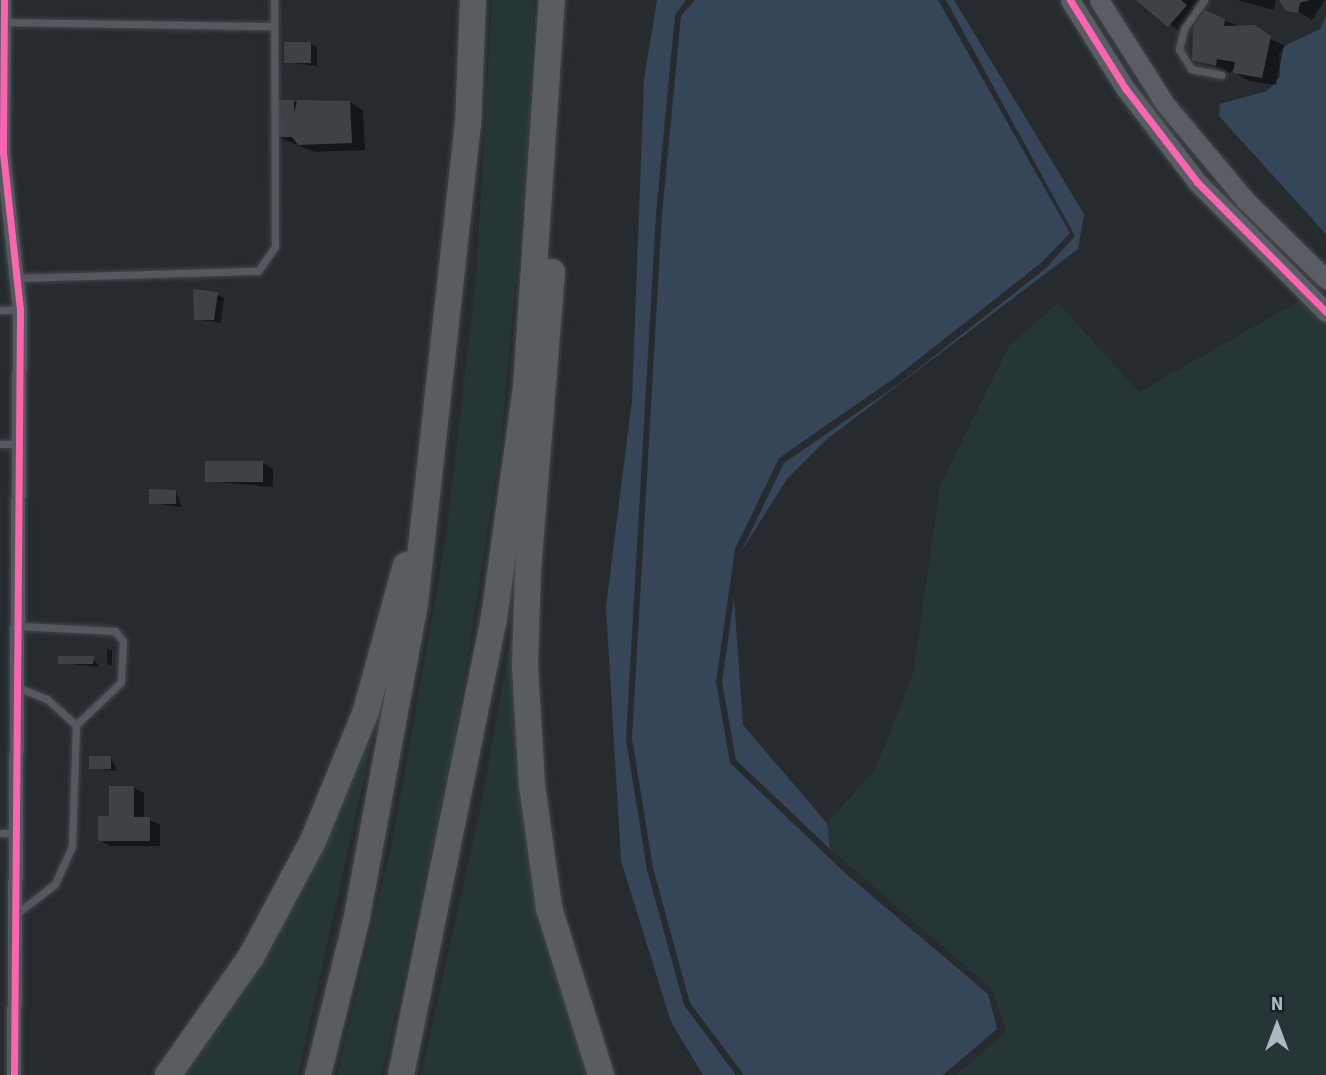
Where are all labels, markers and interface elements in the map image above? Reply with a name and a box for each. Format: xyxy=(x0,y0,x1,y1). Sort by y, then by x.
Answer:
north arrow xyxy=(1242,991,1312,1061)
text: N xyxy=(1271,991,1283,1018)

